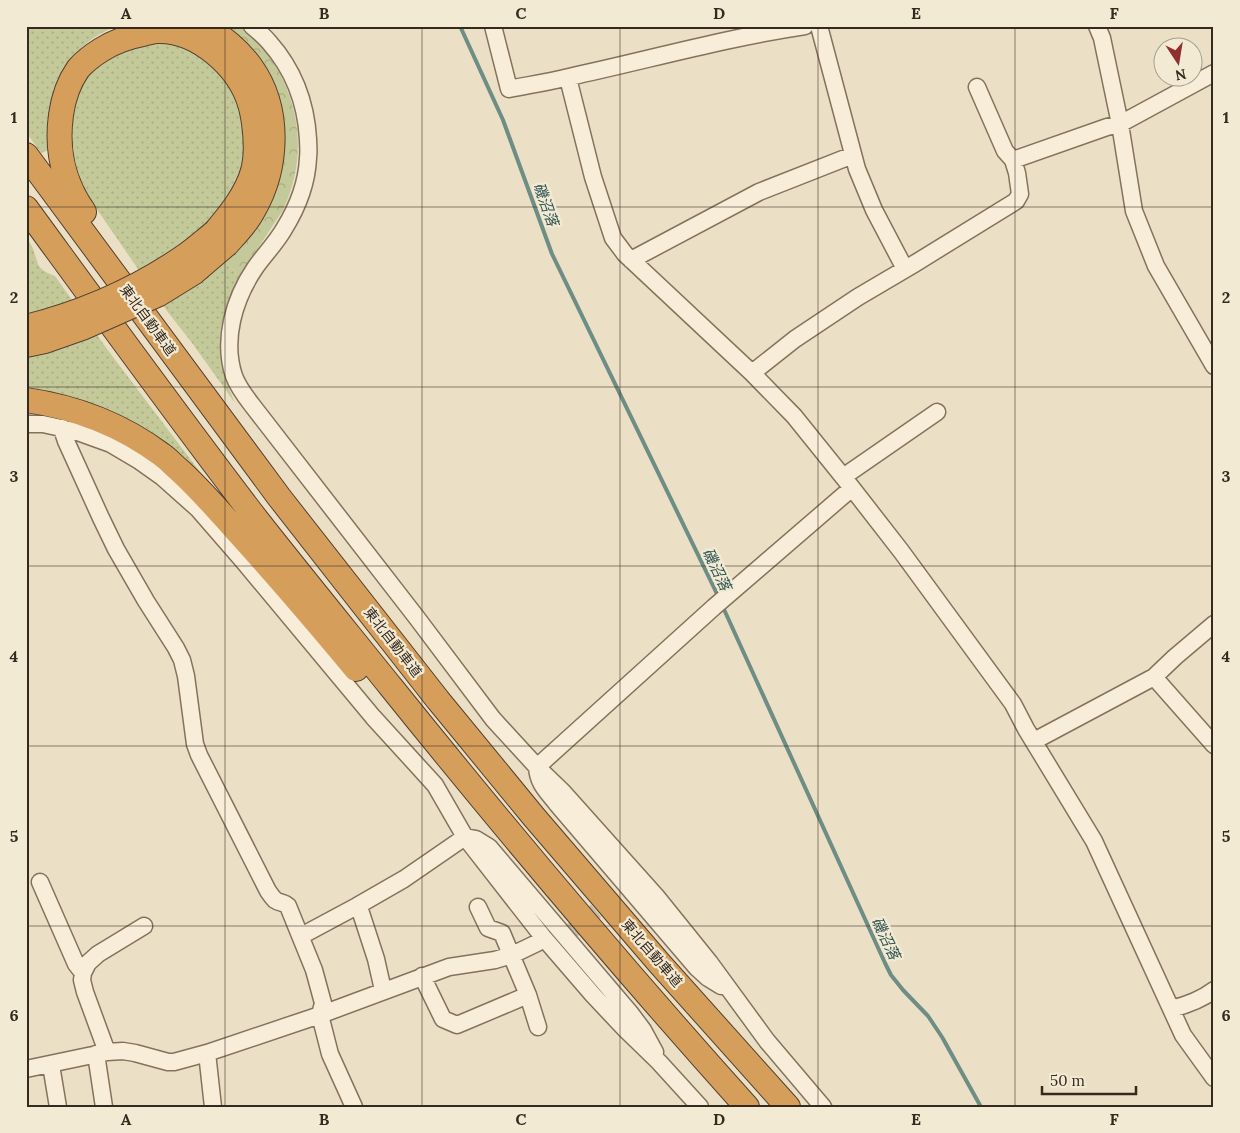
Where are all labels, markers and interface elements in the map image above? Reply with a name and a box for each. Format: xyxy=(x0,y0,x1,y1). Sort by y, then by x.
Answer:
text: A xyxy=(121,3,132,23)
text: B xyxy=(319,3,330,23)
text: C xyxy=(515,3,527,23)
text: D xyxy=(713,3,725,23)
text: E xyxy=(911,3,921,23)
text: F xyxy=(1109,3,1119,23)
north arrow xyxy=(1152,38,1202,88)
text: N xyxy=(1173,65,1188,85)
text: 1 xyxy=(11,107,17,127)
text: 1 xyxy=(1223,107,1229,127)
water label: 磯沼落 xyxy=(529,180,563,230)
street label: 東北自動車道 xyxy=(116,281,180,359)
text: 2 xyxy=(10,287,18,307)
text: 2 xyxy=(1222,287,1230,307)
text: 3 xyxy=(10,466,19,486)
text: 3 xyxy=(1222,466,1231,486)
water label: 磯沼落 xyxy=(699,545,736,595)
street label: 東北自動車道 xyxy=(360,603,426,681)
text: 4 xyxy=(10,646,19,666)
text: 4 xyxy=(1222,646,1231,666)
text: 5 xyxy=(10,826,19,846)
text: 5 xyxy=(1222,826,1231,846)
water label: 磯沼落 xyxy=(868,914,905,964)
street label: 東北自動車道 xyxy=(618,915,686,991)
text: 6 xyxy=(9,1005,19,1025)
text: 6 xyxy=(1221,1005,1231,1025)
scale bar xyxy=(1042,1063,1136,1095)
text: 50 m xyxy=(1050,1071,1085,1090)
text: A xyxy=(121,1109,132,1129)
text: B xyxy=(319,1109,330,1129)
text: C xyxy=(515,1109,527,1129)
text: D xyxy=(713,1109,725,1129)
text: E xyxy=(911,1109,921,1129)
text: F xyxy=(1109,1109,1119,1129)

